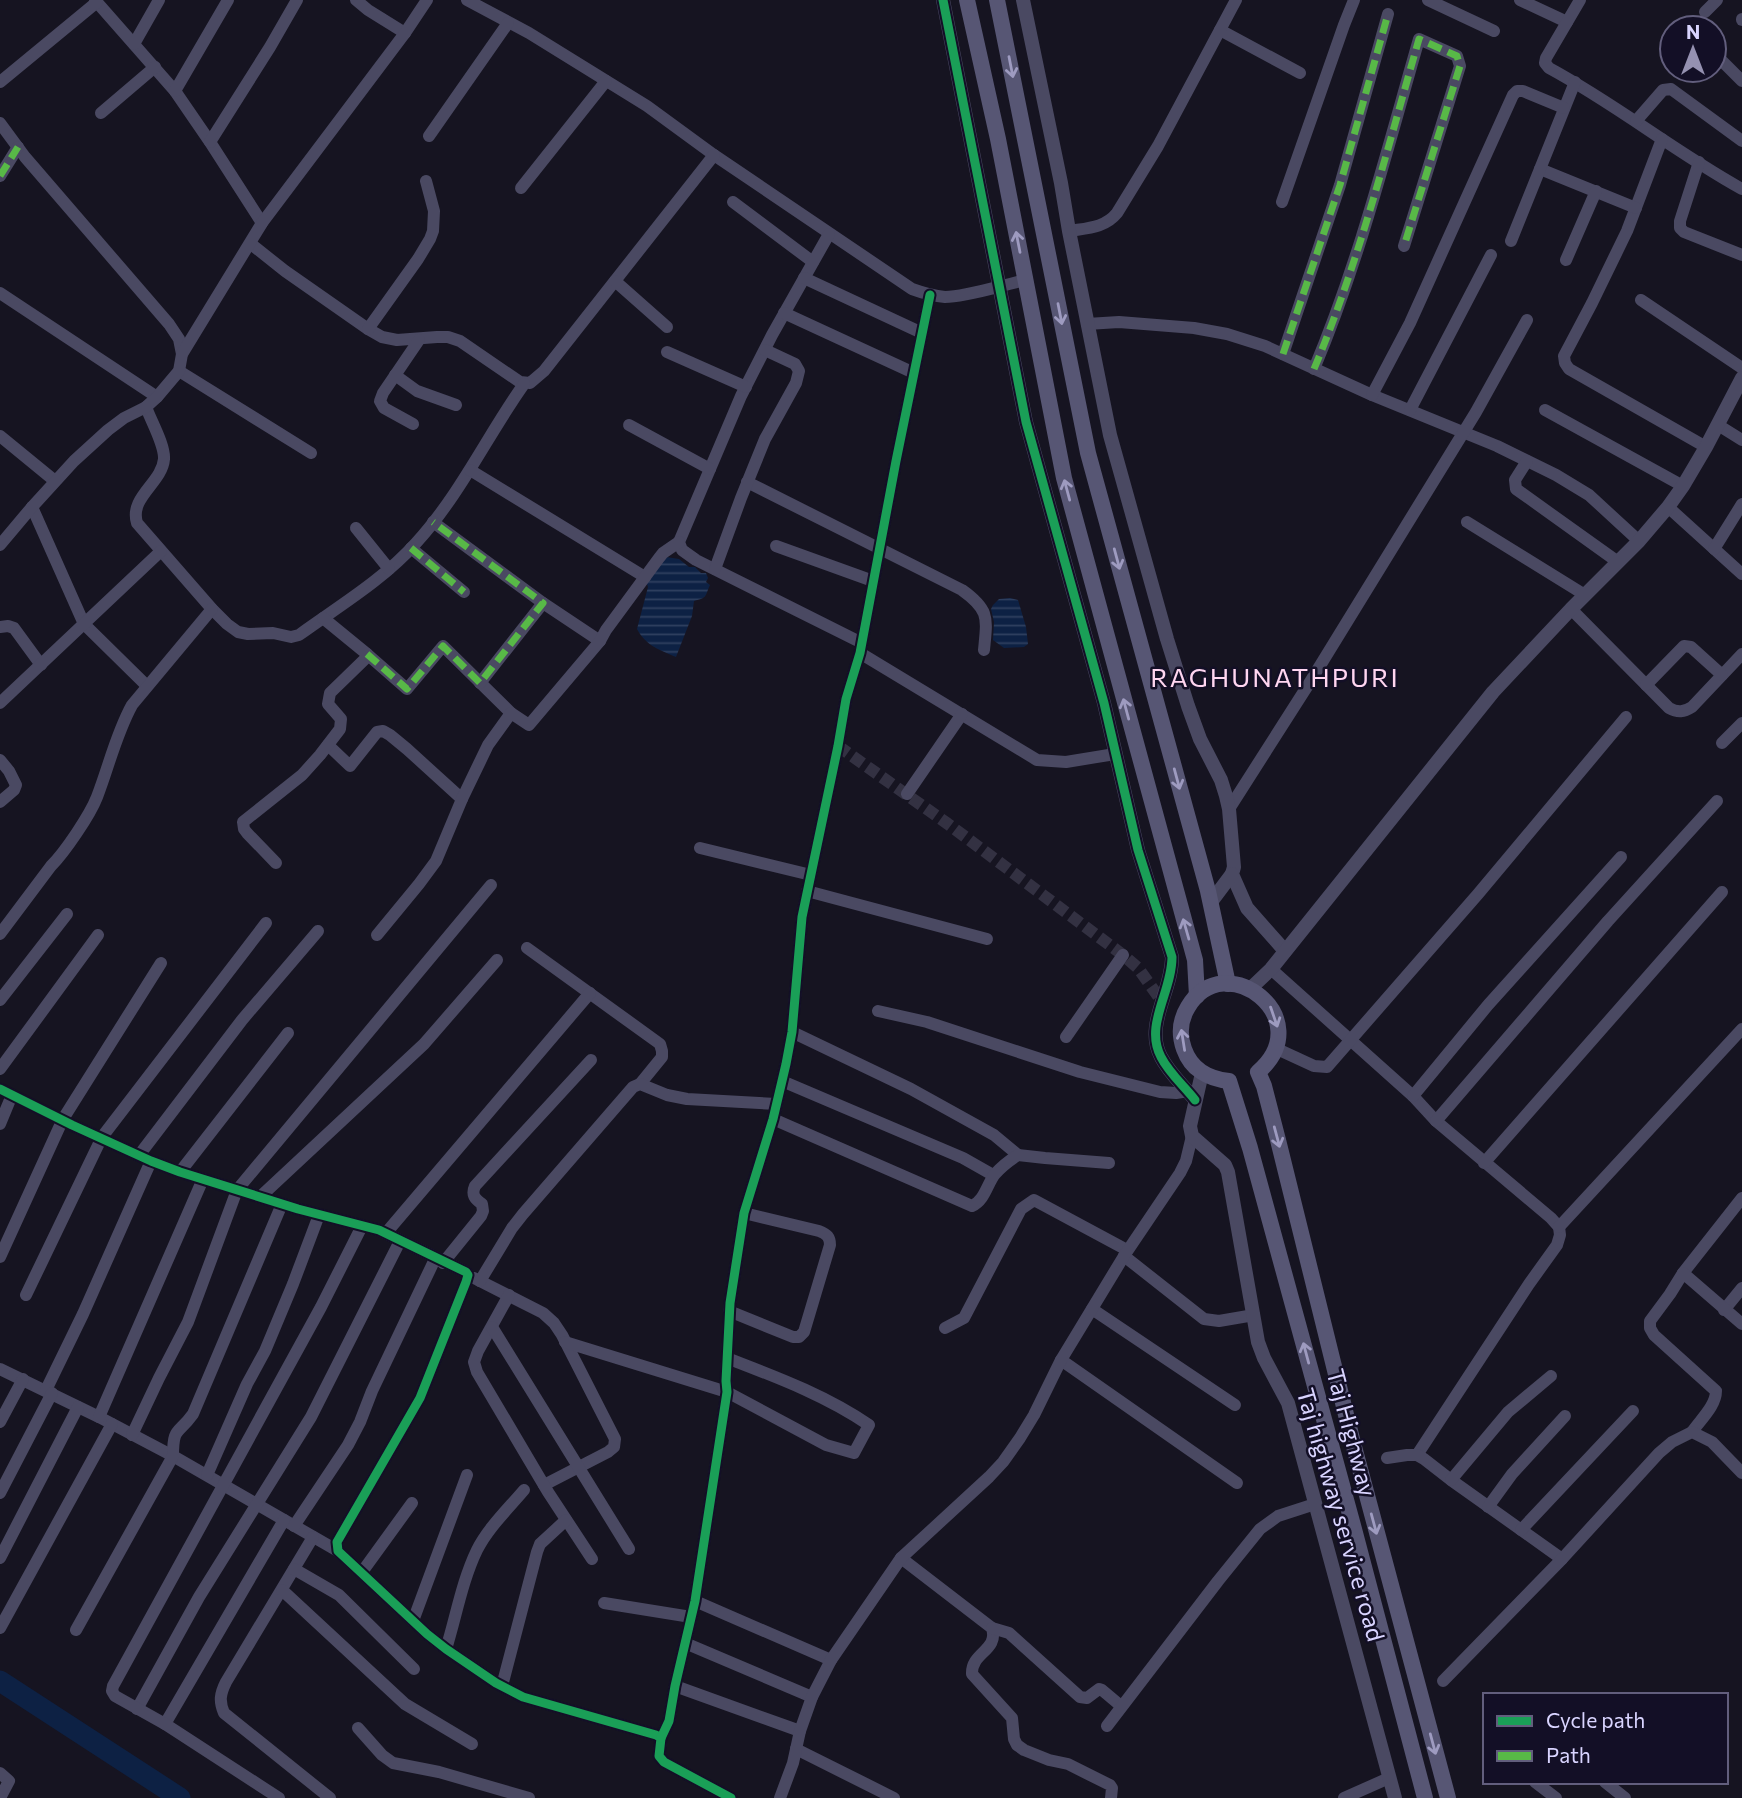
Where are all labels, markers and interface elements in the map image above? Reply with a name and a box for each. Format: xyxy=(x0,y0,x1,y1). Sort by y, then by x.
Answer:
north arrow xyxy=(1658,14,1728,84)
text: N xyxy=(1686,20,1700,43)
one-way arrow xyxy=(1004,55,1018,78)
one-way arrow xyxy=(1011,231,1025,254)
one-way arrow xyxy=(1054,302,1067,325)
one-way arrow xyxy=(1060,479,1073,501)
one-way arrow xyxy=(1111,548,1124,570)
district label: RAGHUNATHPURI xyxy=(1150,661,1400,692)
one-way arrow xyxy=(1119,698,1132,720)
one-way arrow xyxy=(1172,768,1185,790)
one-way arrow xyxy=(1179,918,1192,941)
one-way arrow xyxy=(1269,1006,1281,1028)
one-way arrow xyxy=(1176,1029,1189,1052)
one-way arrow xyxy=(1271,1125,1284,1148)
one-way arrow xyxy=(1299,1343,1312,1365)
street label: Taj Highway xyxy=(1322,1366,1383,1500)
street label: Taj highway service road xyxy=(1291,1385,1391,1644)
one-way arrow xyxy=(1368,1512,1381,1535)
legend xyxy=(1483,1693,1728,1784)
text: Cycle path xyxy=(1546,1707,1645,1732)
one-way arrow xyxy=(1428,1733,1441,1755)
text: Path xyxy=(1546,1742,1591,1767)

